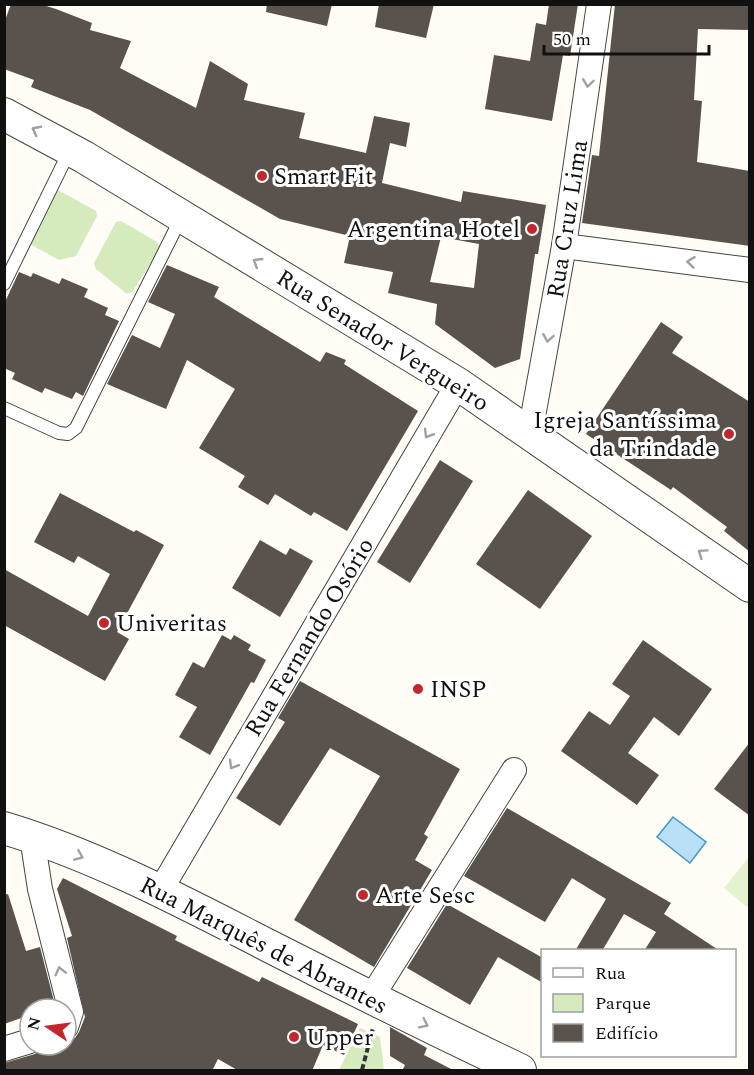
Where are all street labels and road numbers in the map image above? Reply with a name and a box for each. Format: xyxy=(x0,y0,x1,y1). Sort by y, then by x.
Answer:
street label: Rua Cruz Lima xyxy=(538,137,598,301)
street label: Rua Senador Vergueiro xyxy=(269,261,496,421)
street label: Rua Fernando Osório xyxy=(236,531,384,744)
street label: Rua Marquês de Abrantes xyxy=(133,868,394,1024)

